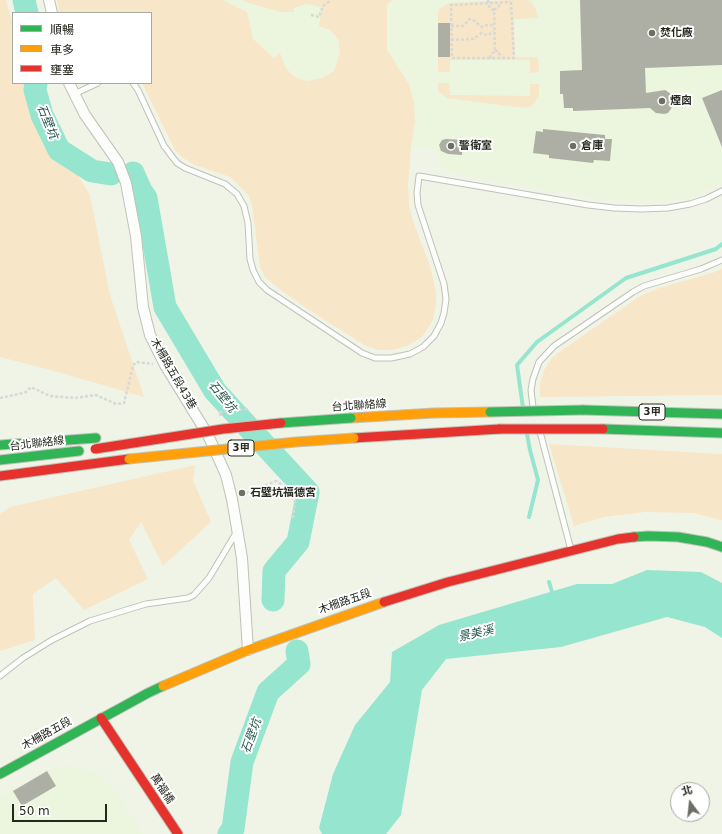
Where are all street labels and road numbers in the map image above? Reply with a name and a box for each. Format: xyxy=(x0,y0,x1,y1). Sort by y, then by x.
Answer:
street label: 木柵路五段43巷 xyxy=(147,336,199,412)
street label: 台北聯絡線 xyxy=(331,397,387,415)
road number: 3甲 xyxy=(639,404,665,420)
street label: 台北聯絡線 xyxy=(9,434,65,454)
road number: 3甲 xyxy=(228,440,254,456)
street label: 木柵路五段 xyxy=(317,587,373,617)
street label: 木柵路五段 xyxy=(20,715,74,753)
street label: 萬福橋 xyxy=(147,772,177,806)

